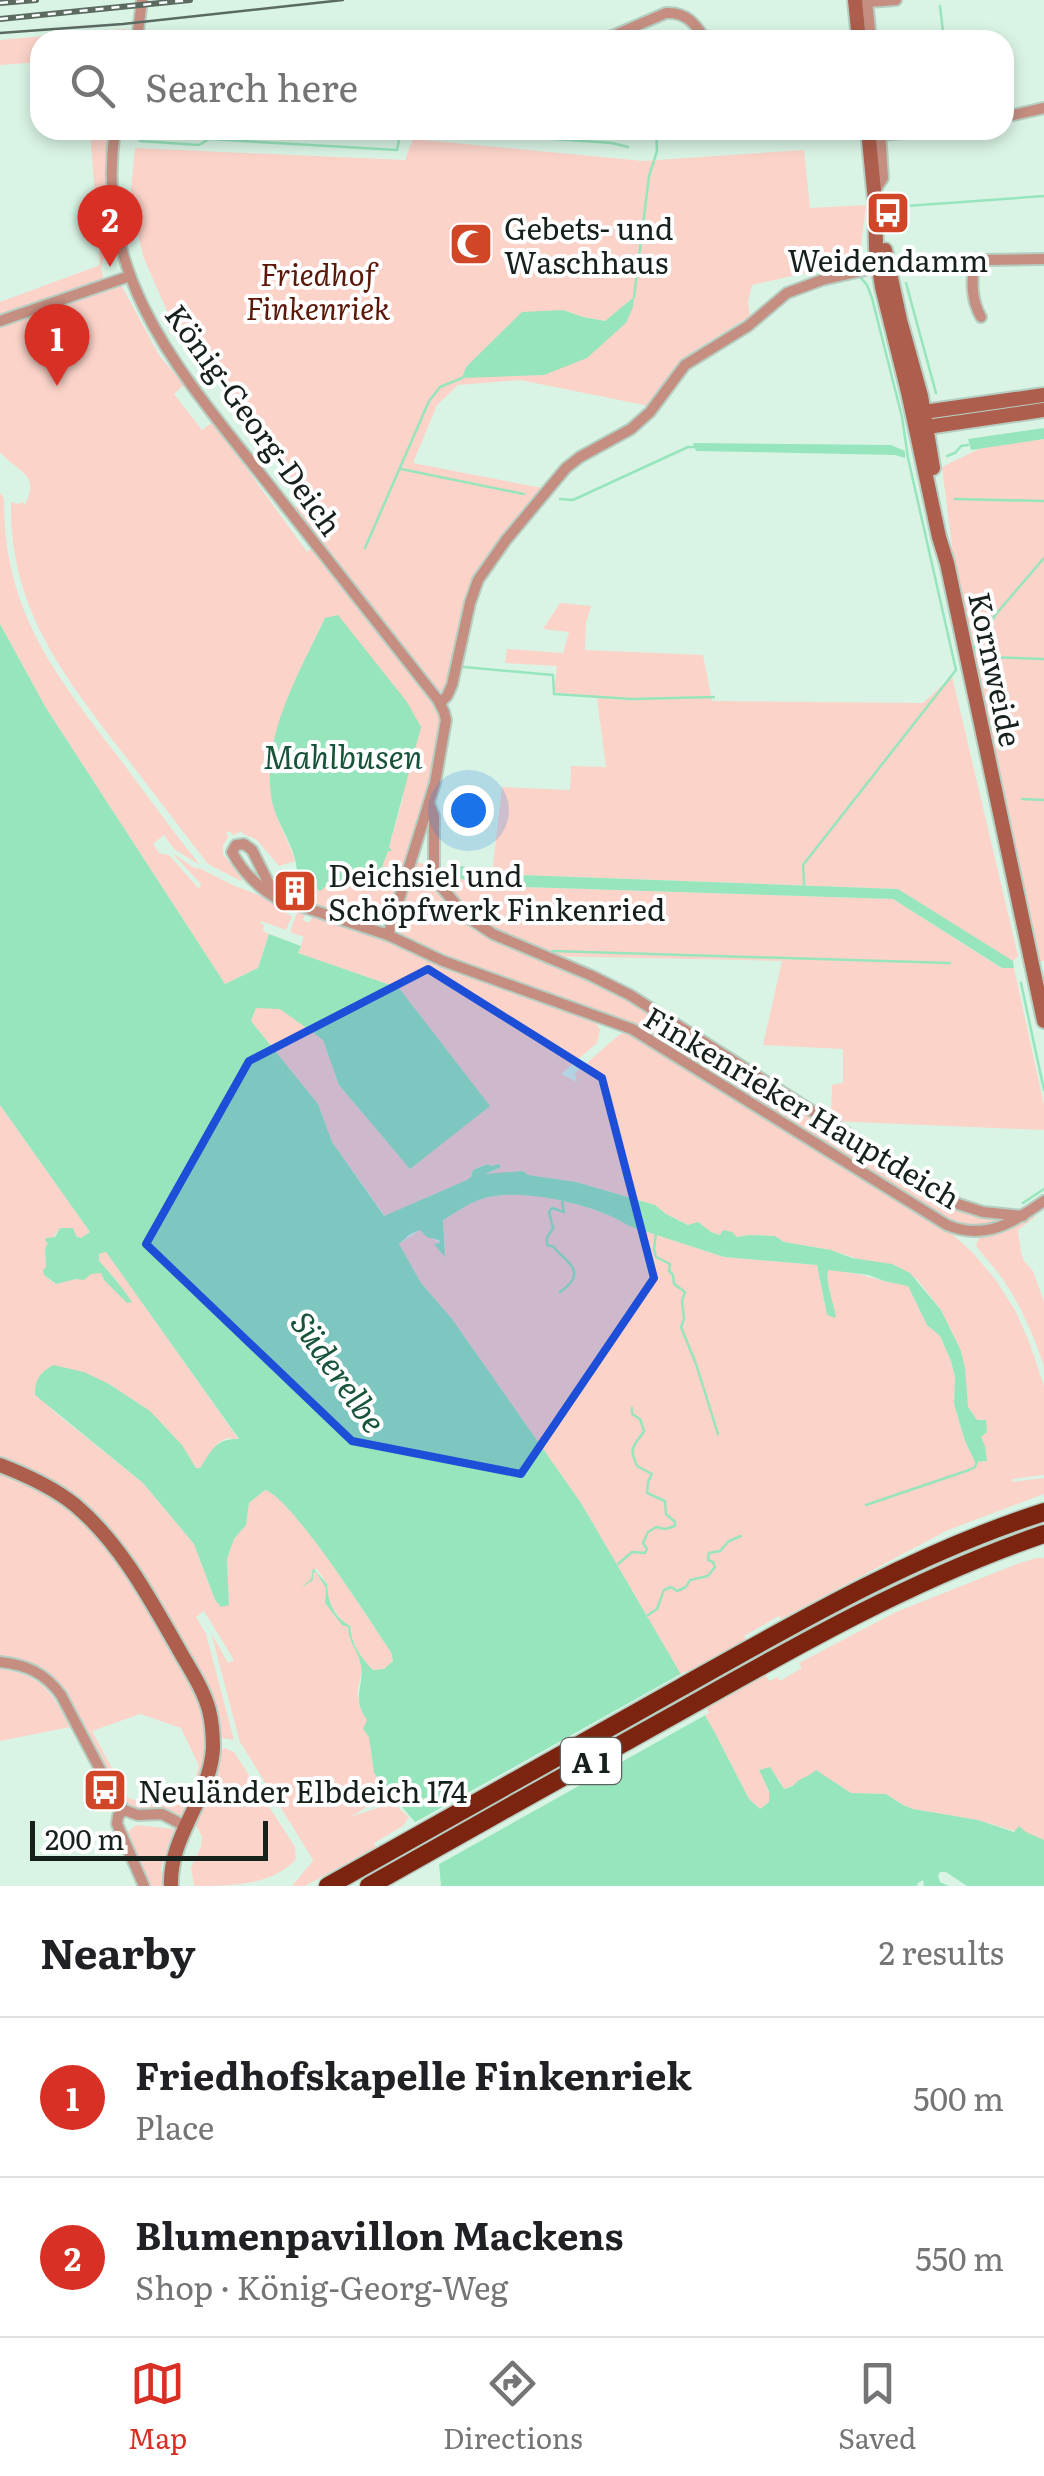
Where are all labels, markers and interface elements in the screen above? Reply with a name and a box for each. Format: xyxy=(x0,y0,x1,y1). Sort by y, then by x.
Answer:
search box xyxy=(30,30,1014,140)
text: Search here xyxy=(145,57,358,114)
icon: search xyxy=(65,58,120,113)
pin: 2 xyxy=(78,184,142,267)
bus stop icon: Weidendamm xyxy=(865,190,911,236)
place label: Gebets- und Waschhaus xyxy=(504,205,673,283)
mosque icon: Gebets- und Waschhaus xyxy=(448,221,494,267)
place label: Weidendamm xyxy=(788,237,988,281)
park label: Friedhof Finkenriek xyxy=(246,251,391,329)
street label: König-Georg-Deich xyxy=(156,294,354,544)
pin: 1 xyxy=(24,304,90,386)
street label: Kornweide xyxy=(959,588,1035,750)
water label: Mahlbusen xyxy=(263,731,423,779)
your location xyxy=(443,785,494,836)
place label: Deichsiel und Schöpfwerk Finkenried xyxy=(328,852,665,930)
building icon: Deichsiel und Schöpfwerk Finkenried xyxy=(272,868,318,914)
street label: Finkenrieker Hauptdeich xyxy=(637,994,969,1218)
water label: Süderelbe xyxy=(281,1300,399,1442)
road number: A 1 xyxy=(561,1738,621,1784)
bus stop icon: Neuländer Elbdeich 174 xyxy=(82,1767,128,1813)
place label: Neuländer Elbdeich 174 xyxy=(138,1768,468,1812)
scale bar xyxy=(30,1816,268,1860)
text: 200 m xyxy=(45,1817,124,1859)
text: Nearby xyxy=(40,1920,196,1982)
text: 2 results xyxy=(879,1927,1004,1975)
text: Friedhofskapelle Finkenriek xyxy=(135,2045,692,2102)
text: 1 xyxy=(66,2073,79,2121)
text: 500 m xyxy=(913,2073,1004,2121)
text: Place xyxy=(135,2102,214,2150)
text: Blumenpavillon Mackens xyxy=(135,2205,623,2262)
text: 2 xyxy=(64,2233,81,2281)
text: 550 m xyxy=(916,2233,1004,2281)
text: Shop · König-Georg-Weg xyxy=(135,2262,508,2310)
tab: Map xyxy=(128,2356,187,2458)
tab: Directions xyxy=(443,2356,583,2458)
tab: Saved xyxy=(838,2356,916,2458)

